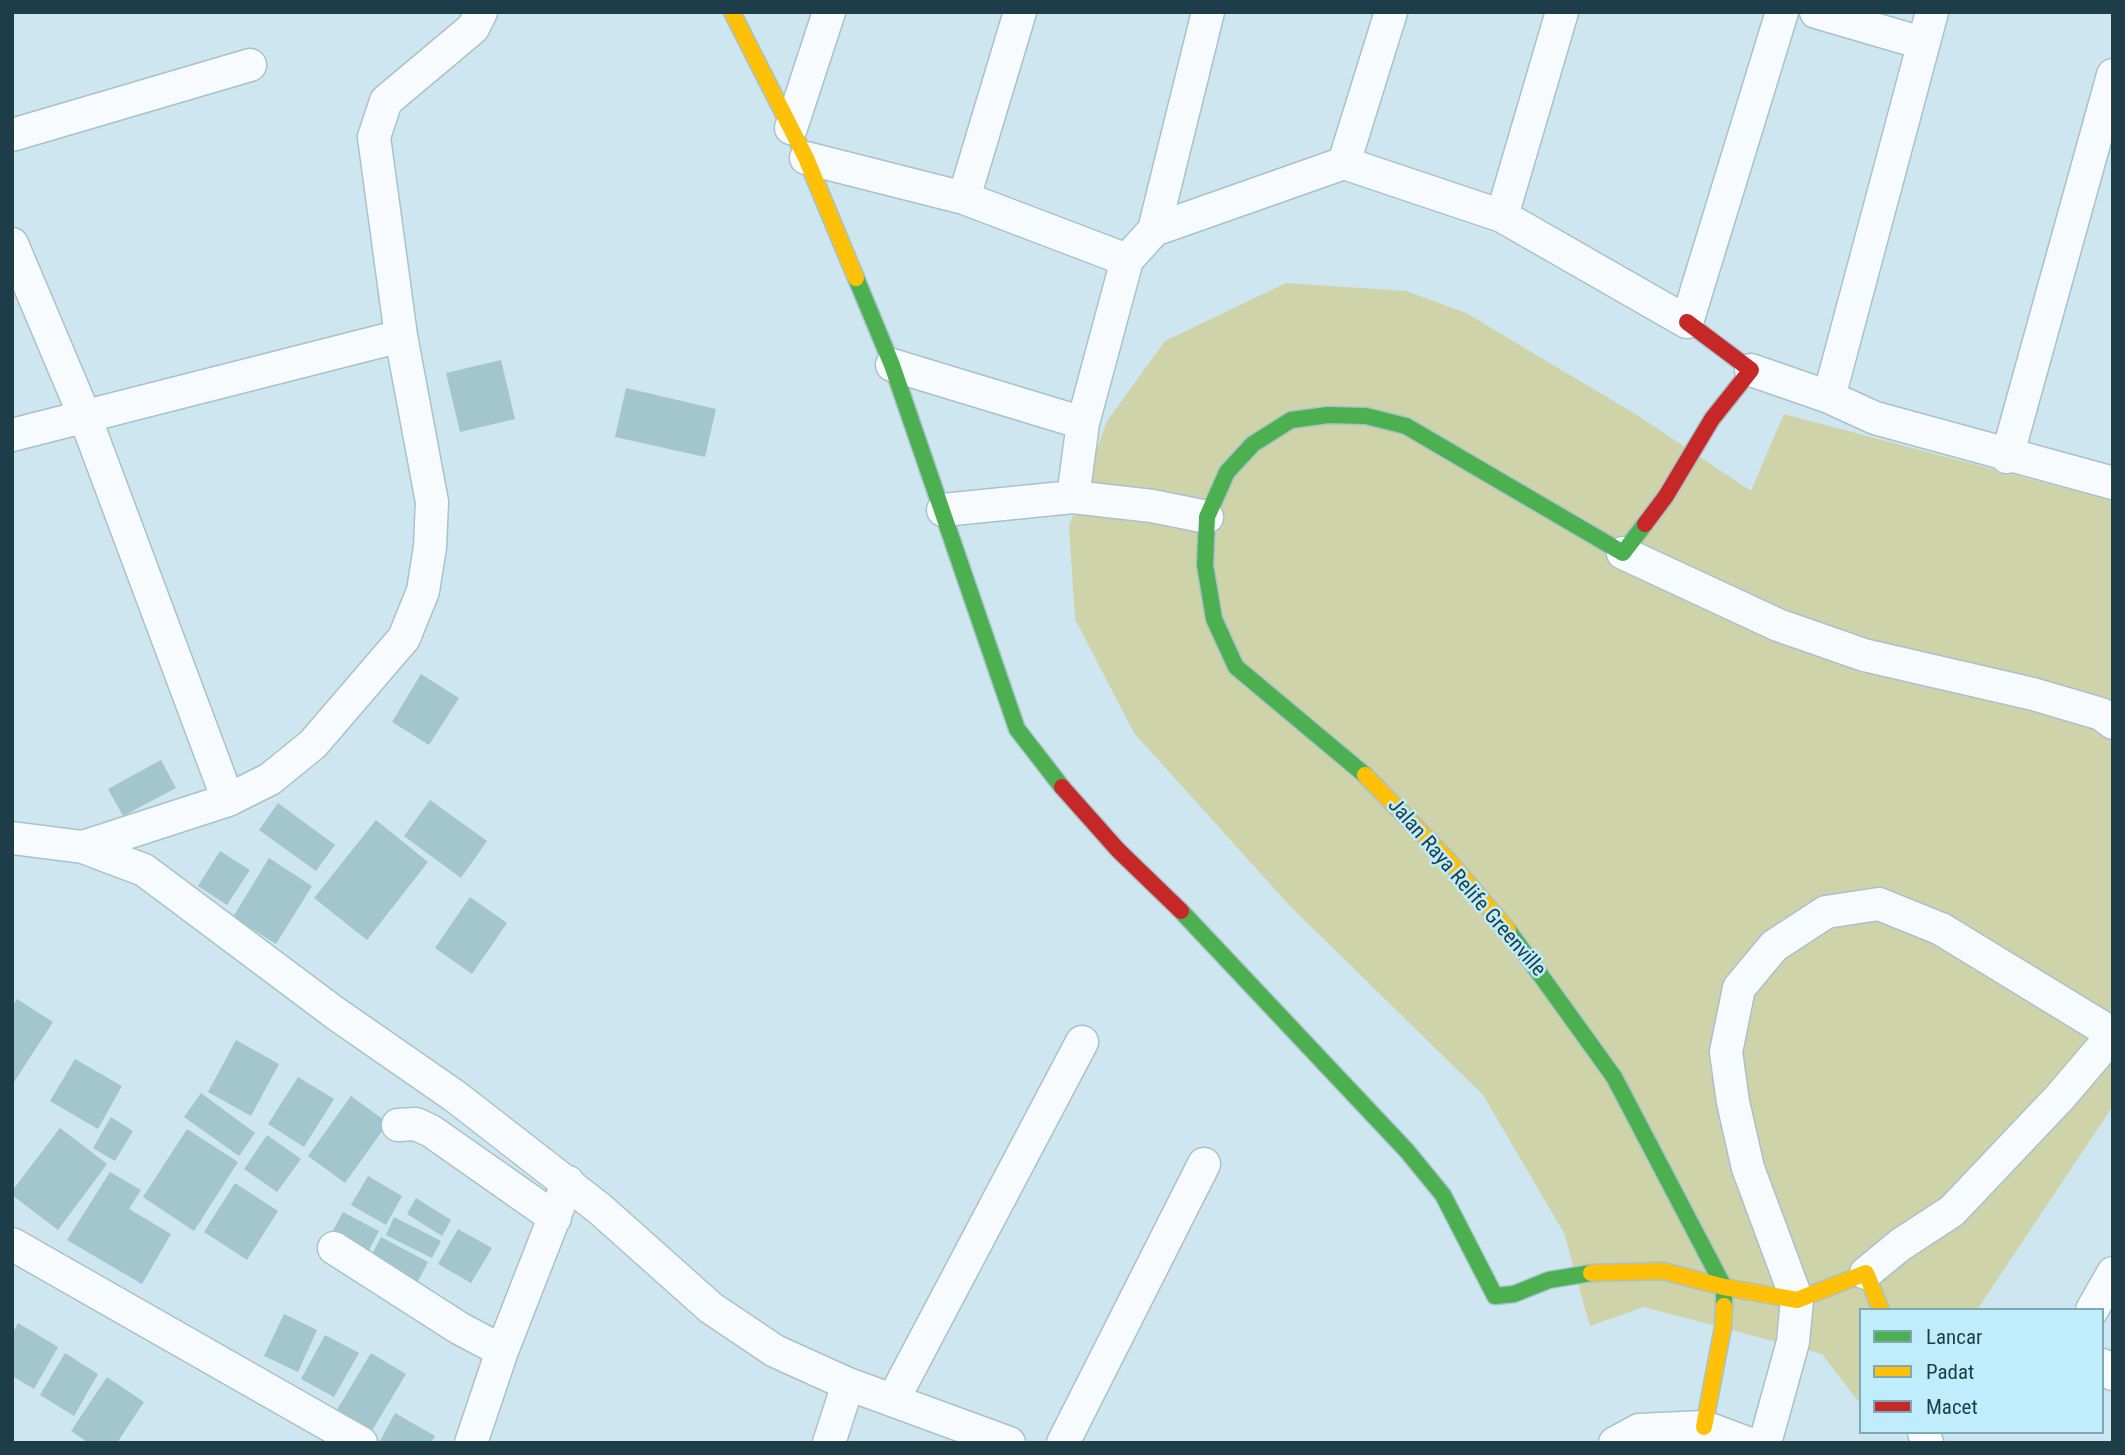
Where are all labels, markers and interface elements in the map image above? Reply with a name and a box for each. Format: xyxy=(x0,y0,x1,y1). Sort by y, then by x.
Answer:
street label: Jalan Raya Relife Greenville xyxy=(1382,794,1550,982)
legend xyxy=(1859,1308,2104,1434)
text: Lancar xyxy=(1926,1325,1982,1349)
text: Padat xyxy=(1926,1360,1974,1384)
text: Macet xyxy=(1926,1395,1978,1419)

